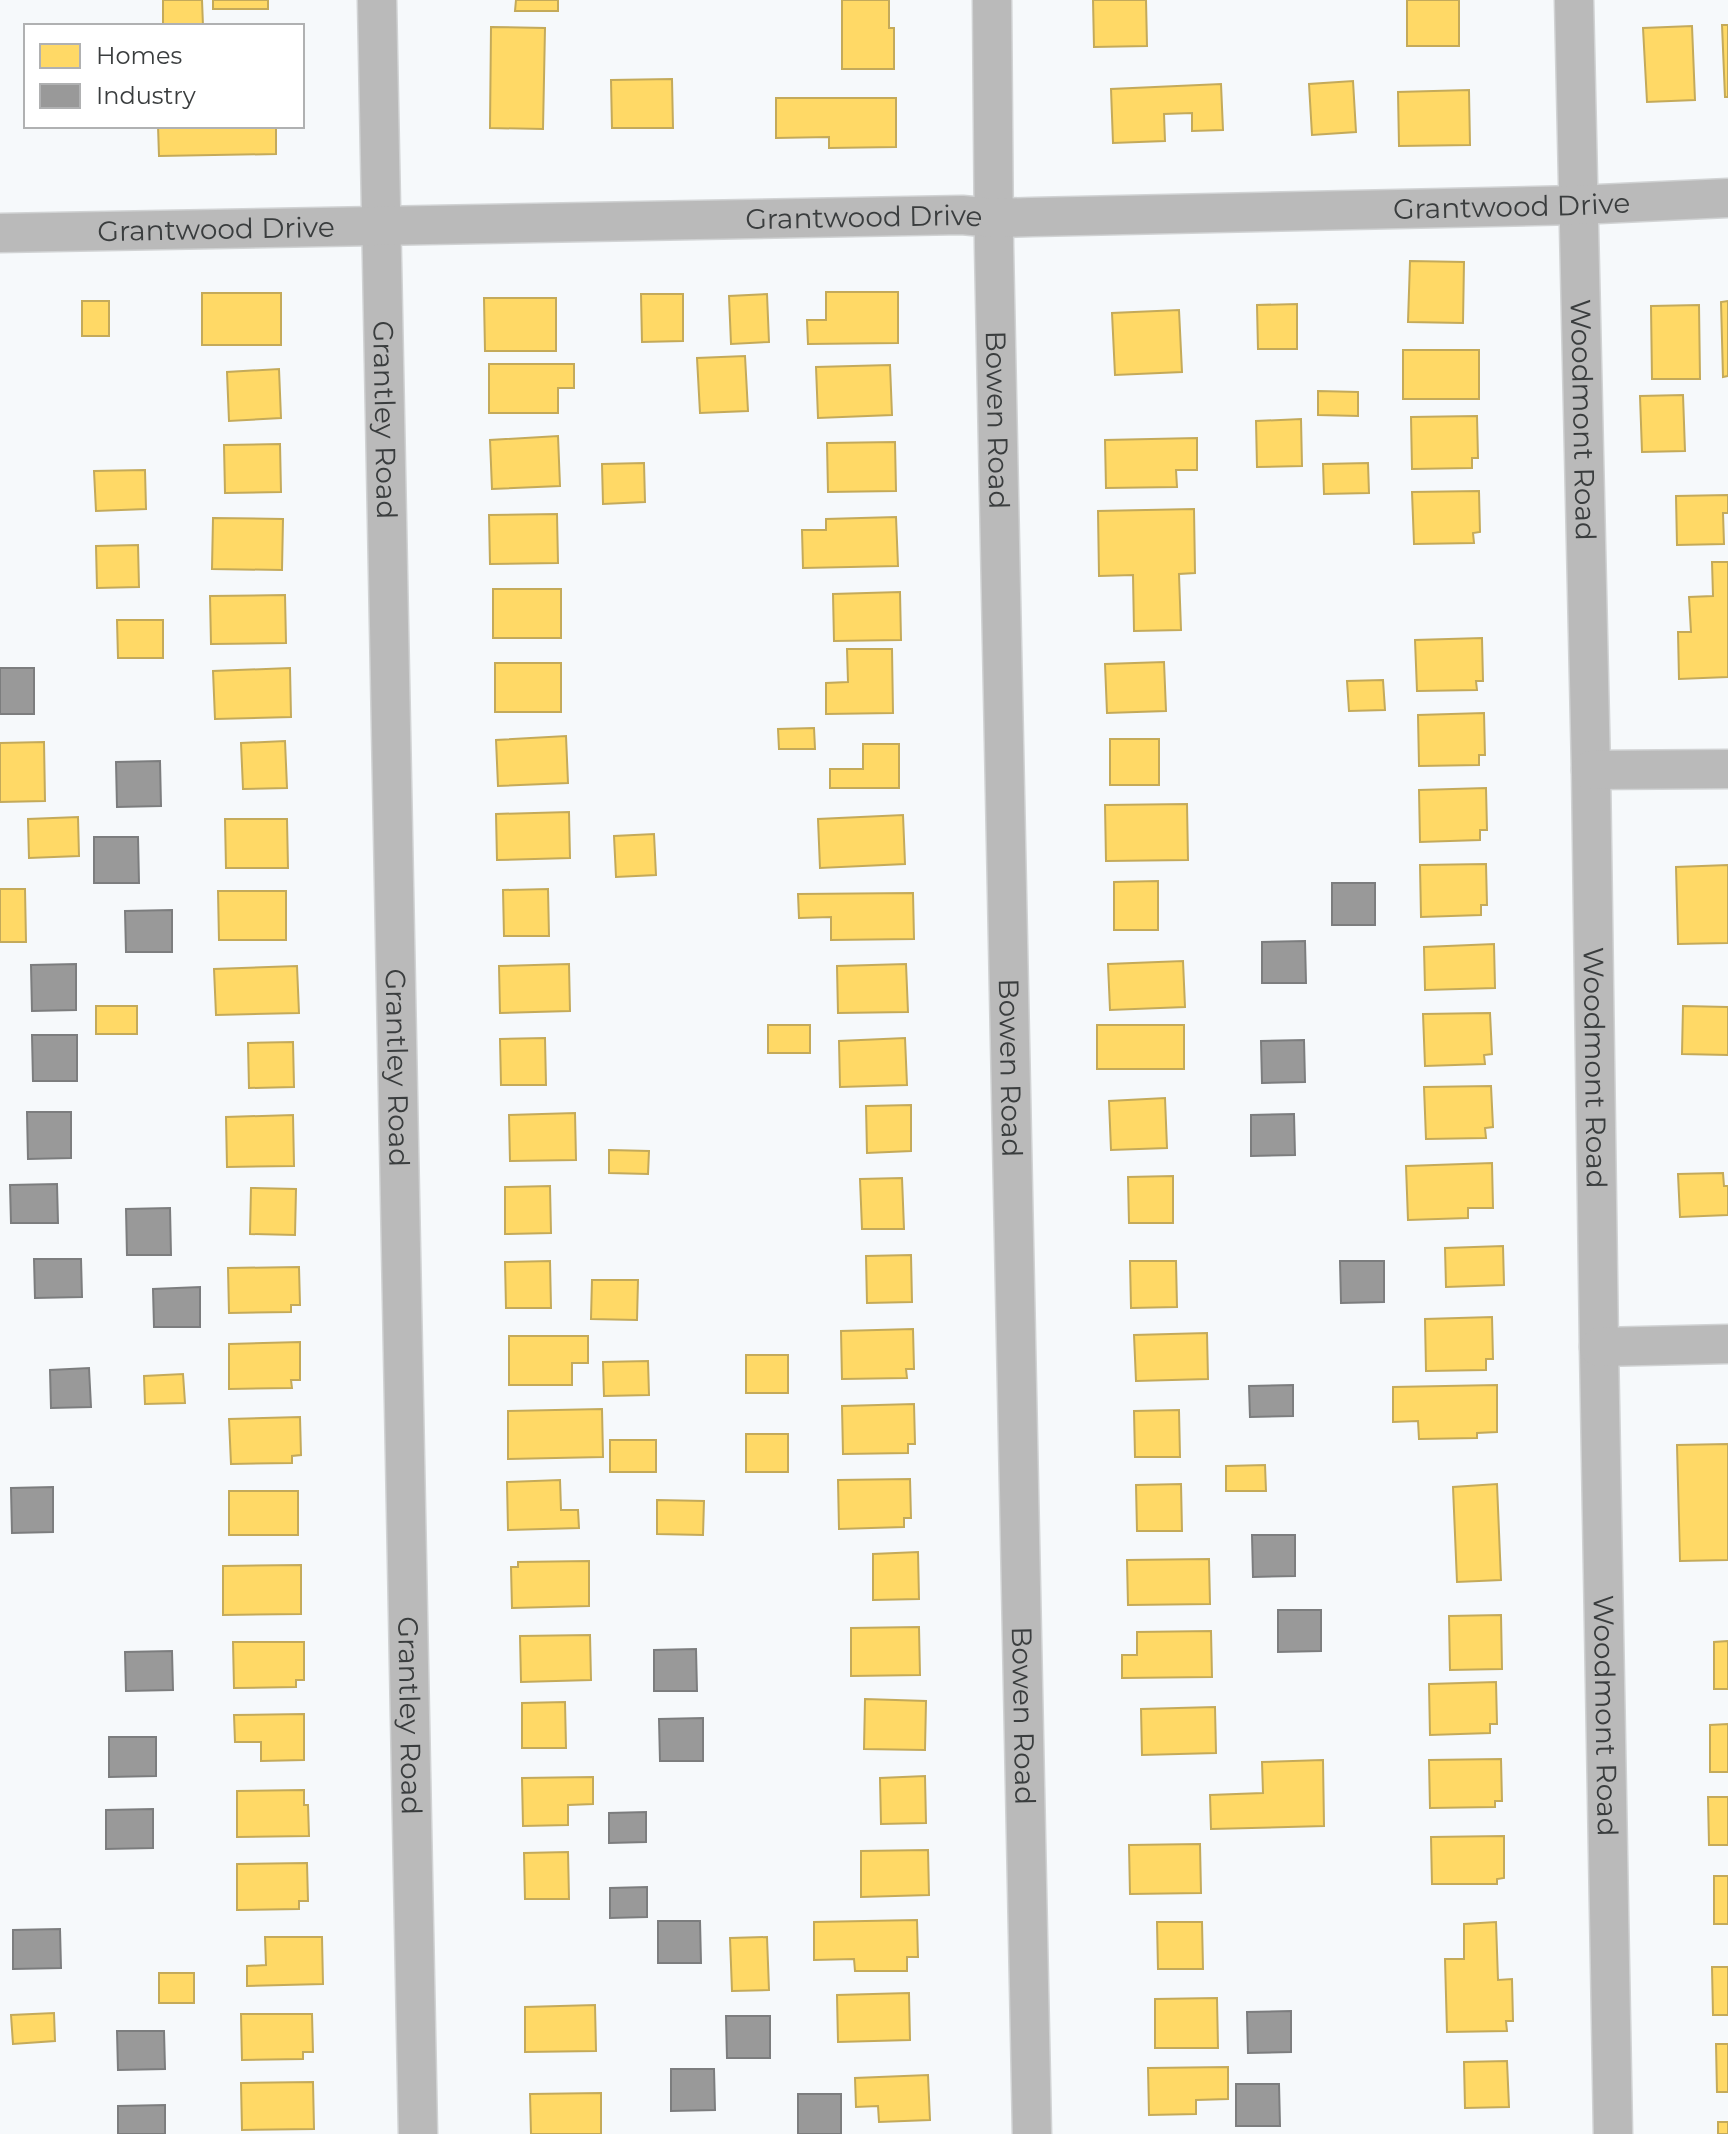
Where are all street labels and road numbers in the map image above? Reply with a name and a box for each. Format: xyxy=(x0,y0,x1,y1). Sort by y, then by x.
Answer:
street label: Grantwood Drive xyxy=(1393,186,1631,226)
street label: Grantwood Drive xyxy=(745,198,984,236)
street label: Grantwood Drive xyxy=(97,210,335,248)
street label: Woodmont Road xyxy=(1564,299,1603,541)
street label: Grantley Road xyxy=(366,320,404,520)
street label: Bowen Road xyxy=(979,330,1016,510)
street label: Woodmont Road xyxy=(1576,947,1614,1189)
street label: Grantley Road xyxy=(379,968,416,1167)
street label: Bowen Road xyxy=(992,978,1029,1158)
street label: Woodmont Road xyxy=(1586,1594,1625,1837)
street label: Grantley Road xyxy=(391,1616,429,1815)
street label: Bowen Road xyxy=(1005,1626,1042,1805)

